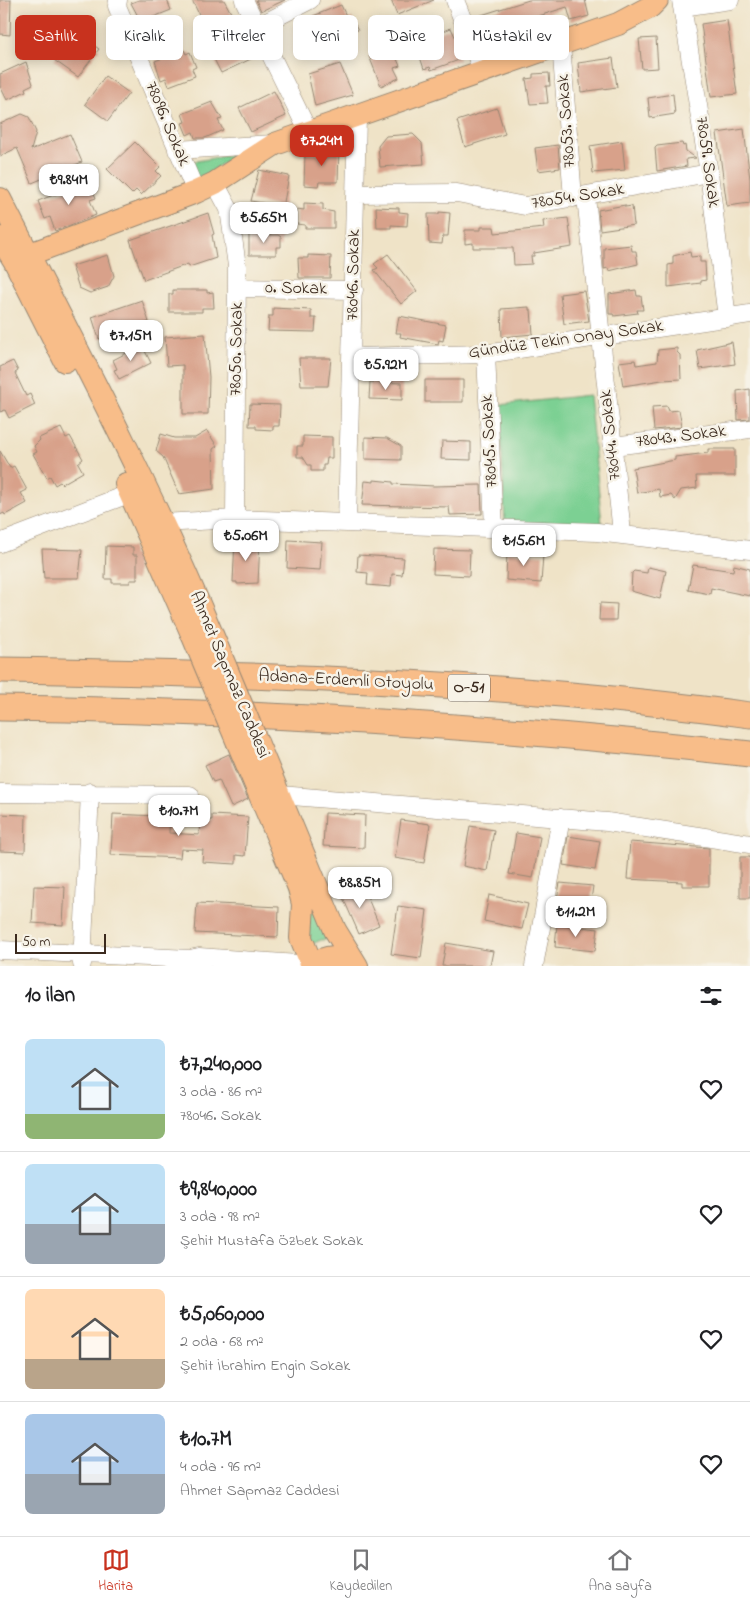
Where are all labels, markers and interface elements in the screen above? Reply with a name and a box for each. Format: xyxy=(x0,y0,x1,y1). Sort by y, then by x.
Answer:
chip: Satılık xyxy=(15,15,96,60)
chip: Kiralık xyxy=(106,15,183,60)
chip: Filtreler xyxy=(193,15,283,60)
chip: Yeni xyxy=(293,15,358,60)
chip: Daire xyxy=(368,15,444,60)
chip: Müstakil ev xyxy=(454,15,569,60)
street label: 78053. Sokak xyxy=(551,73,583,169)
street label: 78096. Sokak xyxy=(138,78,196,170)
street label: 78059. Sokak xyxy=(688,115,726,209)
pin: ₺7.24M xyxy=(281,124,363,167)
text: ₺7.24M xyxy=(301,129,343,153)
pin: ₺9.84M xyxy=(28,164,110,206)
text: ₺9.84M xyxy=(50,168,88,192)
street label: 78054. Sokak xyxy=(530,177,626,217)
pin: ₺5.65M xyxy=(223,202,305,244)
text: ₺5.65M xyxy=(241,206,287,230)
street label: 78046. Sokak xyxy=(340,229,368,321)
street label: 0. Sokak xyxy=(265,275,327,303)
street label: 78050. Sokak xyxy=(223,302,251,396)
street label: Gündüz Tekin Onay Sokak xyxy=(467,313,665,367)
pin: ₺7.15M xyxy=(90,320,172,362)
text: ₺7.15M xyxy=(110,324,152,348)
pin: ₺5.92M xyxy=(345,348,427,391)
text: ₺5.92M xyxy=(365,353,407,377)
street label: 78044. Sokak xyxy=(593,388,629,482)
street label: 78045. Sokak xyxy=(475,393,505,488)
street label: 78043. Sokak xyxy=(634,419,728,455)
pin: ₺5.06M xyxy=(205,520,287,562)
text: ₺5.06M xyxy=(224,524,268,548)
pin: ₺15.6M xyxy=(483,524,565,567)
text: ₺15.6M xyxy=(503,529,545,553)
street label: Ahmet Sapmaz Caddesi xyxy=(182,587,276,763)
street label: Adana-Erdemli Otoyolu xyxy=(258,663,434,699)
road number: O-51 xyxy=(448,674,490,701)
pin: ₺10.7M xyxy=(138,794,220,837)
text: ₺10.7M xyxy=(159,799,199,823)
pin: ₺8.85M xyxy=(319,866,401,909)
text: ₺8.85M xyxy=(339,871,381,895)
pin: ₺11.2M xyxy=(535,896,617,938)
text: ₺11.2M xyxy=(556,900,596,924)
scale bar xyxy=(15,931,106,954)
text: 50 m xyxy=(22,932,50,953)
text: 10 ilan xyxy=(25,981,75,1011)
icon: filters xyxy=(697,982,725,1010)
text: ₺7,240,000 xyxy=(180,1050,262,1080)
icon: home xyxy=(65,1059,125,1119)
icon: heart xyxy=(697,1075,725,1103)
text: 3 oda · 86 m² xyxy=(180,1080,262,1104)
text: 78046. Sokak xyxy=(180,1104,261,1128)
text: ₺9,840,000 xyxy=(180,1175,257,1205)
icon: home xyxy=(65,1184,125,1244)
icon: heart xyxy=(697,1200,725,1228)
text: 3 oda · 98 m² xyxy=(180,1205,260,1229)
text: Şehit Mustafa Özbek Sokak xyxy=(180,1229,363,1253)
text: ₺5,060,000 xyxy=(180,1300,264,1330)
icon: home xyxy=(65,1309,125,1369)
icon: heart xyxy=(697,1325,725,1353)
text: 2 oda · 68 m² xyxy=(180,1330,264,1354)
text: Şehit İbrahim Engin Sokak xyxy=(180,1354,350,1378)
text: ₺10.7M xyxy=(180,1425,232,1455)
icon: home xyxy=(65,1434,125,1494)
icon: heart xyxy=(697,1450,725,1478)
text: 4 oda · 96 m² xyxy=(180,1455,261,1479)
text: Ahmet Sapmaz Caddesi xyxy=(180,1479,339,1503)
tab: Harita xyxy=(98,1546,133,1597)
tab: Kaydedilen xyxy=(330,1546,392,1597)
tab: Ana sayfa xyxy=(589,1546,652,1597)

